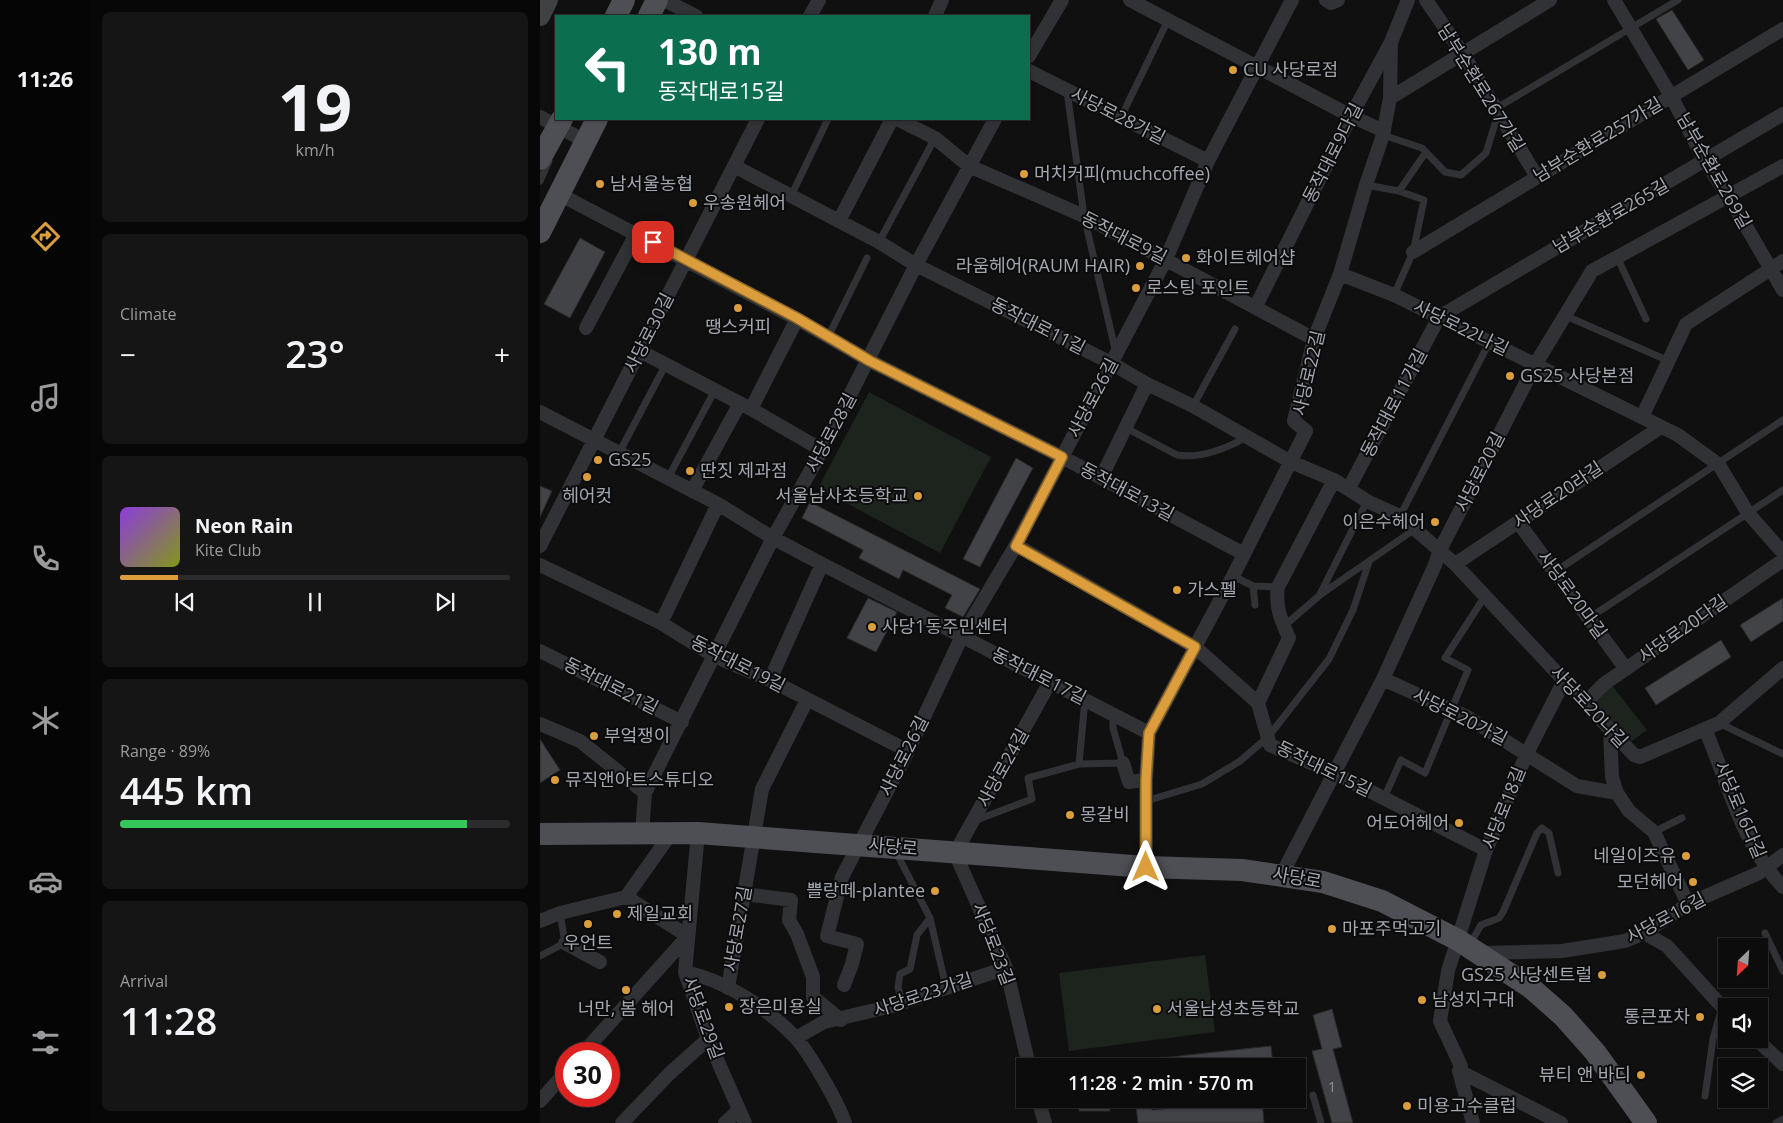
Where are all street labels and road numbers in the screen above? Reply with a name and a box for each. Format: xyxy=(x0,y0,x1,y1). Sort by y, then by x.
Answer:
street label: 남부순환로267가길 xyxy=(1433,19,1531,156)
street label: 사당로28가길 xyxy=(1067,81,1170,149)
street label: 남부순환로257가길 xyxy=(1528,91,1667,187)
street label: 동작대로9다길 xyxy=(1297,98,1368,207)
street label: 남부순환로269길 xyxy=(1672,108,1758,233)
street label: 남부순환로265길 xyxy=(1548,172,1673,258)
street label: 동작대로9길 xyxy=(1078,205,1171,269)
street label: 사당로30길 xyxy=(618,288,679,377)
street label: 동작대로11길 xyxy=(987,291,1090,359)
street label: 사당로22나길 xyxy=(1410,294,1513,361)
street label: 사당로22길 xyxy=(1287,328,1329,418)
street label: 동작대로11가길 xyxy=(1354,344,1432,461)
street label: 사당로26길 xyxy=(1061,354,1123,441)
street label: 사당로28길 xyxy=(799,389,861,476)
street label: 사당로20길 xyxy=(1449,427,1510,516)
street label: 사당로20라길 xyxy=(1508,455,1607,533)
street label: 동작대로13길 xyxy=(1076,456,1179,526)
street label: 사당로20마길 xyxy=(1533,546,1613,643)
street label: 사당로20다길 xyxy=(1633,589,1732,668)
street label: 동작대로19길 xyxy=(687,629,790,697)
street label: 동작대로17길 xyxy=(988,641,1091,709)
street label: 동작대로21길 xyxy=(560,651,663,719)
street label: 사당로20나길 xyxy=(1546,660,1634,752)
street label: 사당로20가길 xyxy=(1409,682,1512,750)
street label: 사당로26길 xyxy=(873,711,934,800)
street label: 사당로24길 xyxy=(971,724,1034,811)
street label: 동작대로15길 xyxy=(1273,735,1376,802)
street label: 사당로16다길 xyxy=(1710,757,1772,862)
street label: 사당로18길 xyxy=(1476,763,1530,852)
street label: 사당로 xyxy=(867,832,919,860)
street label: 사당로 xyxy=(1271,861,1324,893)
street label: 사당로27길 xyxy=(718,884,756,974)
street label: 사당로16길 xyxy=(1622,886,1709,948)
street label: 사당로23길 xyxy=(967,899,1021,988)
street label: 사당로23가길 xyxy=(870,967,976,1021)
street label: 사당로29길 xyxy=(678,973,730,1063)

